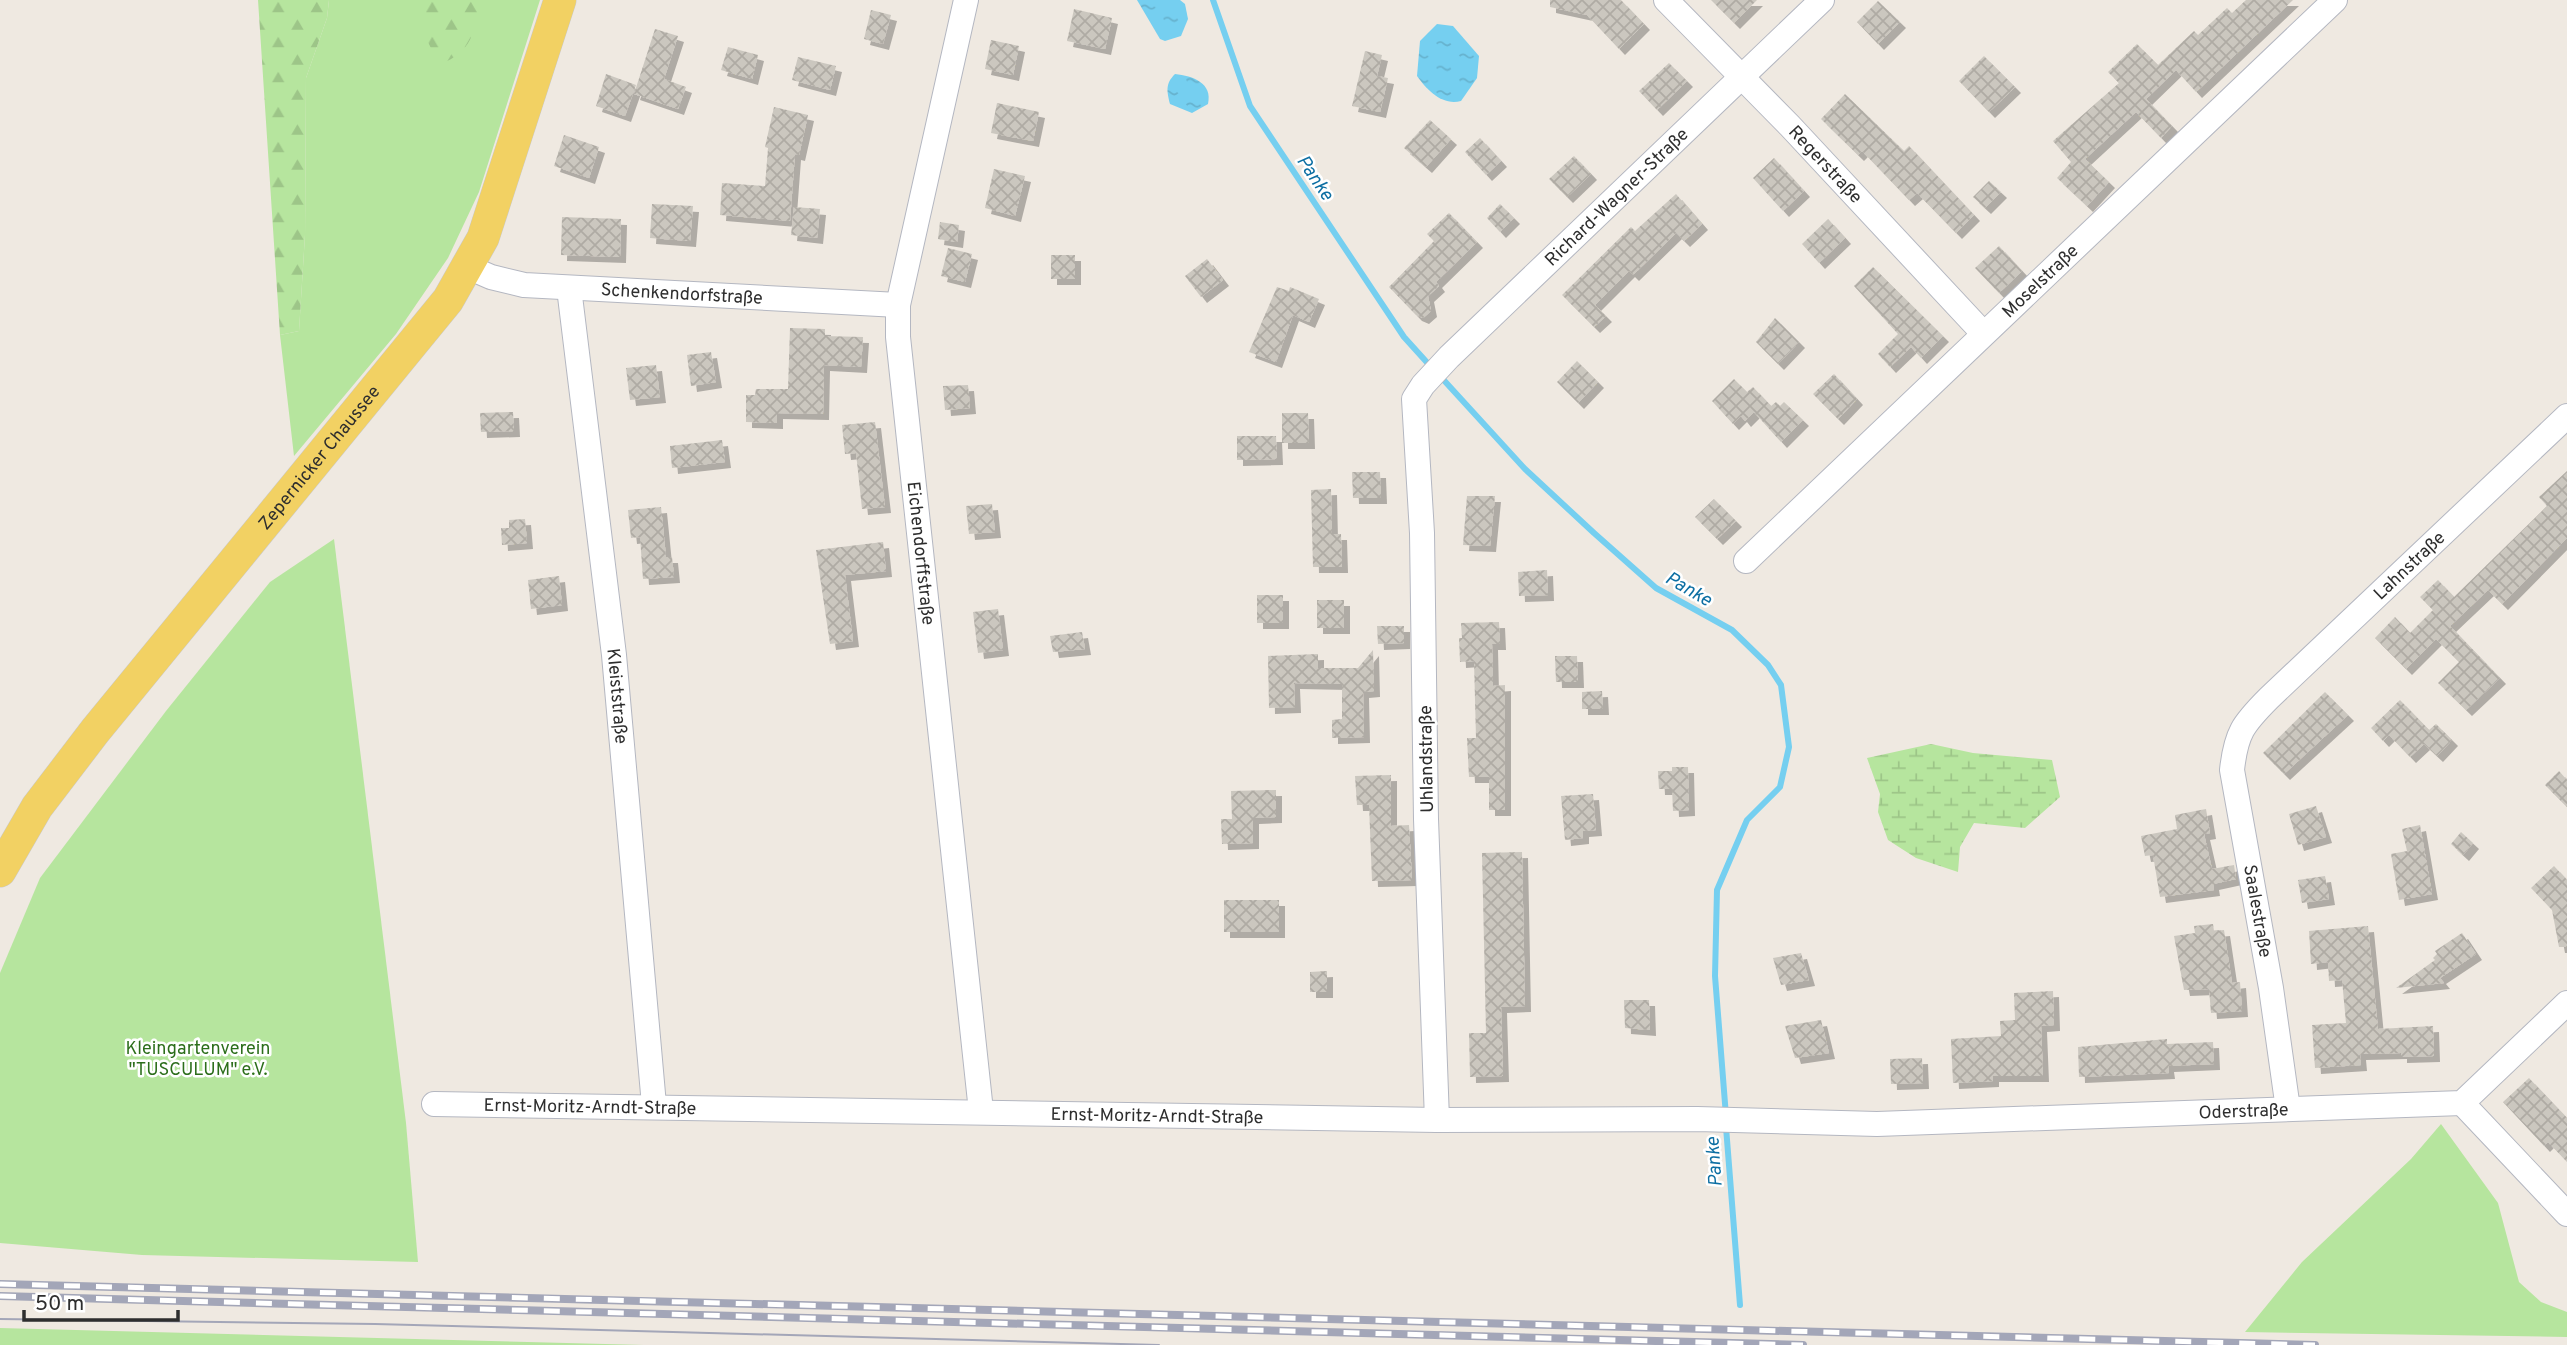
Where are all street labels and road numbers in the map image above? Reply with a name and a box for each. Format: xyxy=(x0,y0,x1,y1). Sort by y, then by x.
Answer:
street label: Regerstraße xyxy=(1783,121,1866,209)
street label: Richard-Wagner-Straße xyxy=(1541,124,1694,272)
street label: Moselstraße xyxy=(1998,240,2084,324)
street label: Schenkendorfstraße xyxy=(600,279,763,311)
street label: Zepernicker Chaussee xyxy=(254,381,386,536)
street label: Eichendorffstraße xyxy=(901,480,939,626)
street label: Lahnstraße xyxy=(2370,527,2451,606)
street label: Kleiststraße xyxy=(600,647,632,745)
street label: Uhlandstraße xyxy=(1415,705,1440,813)
street label: Saalestraße xyxy=(2237,863,2276,960)
street label: Ernst-Moritz-Arndt-Straße xyxy=(483,1095,696,1121)
street label: Oderstraße xyxy=(2198,1099,2289,1125)
street label: Ernst-Moritz-Arndt-Straße xyxy=(1050,1104,1263,1130)

